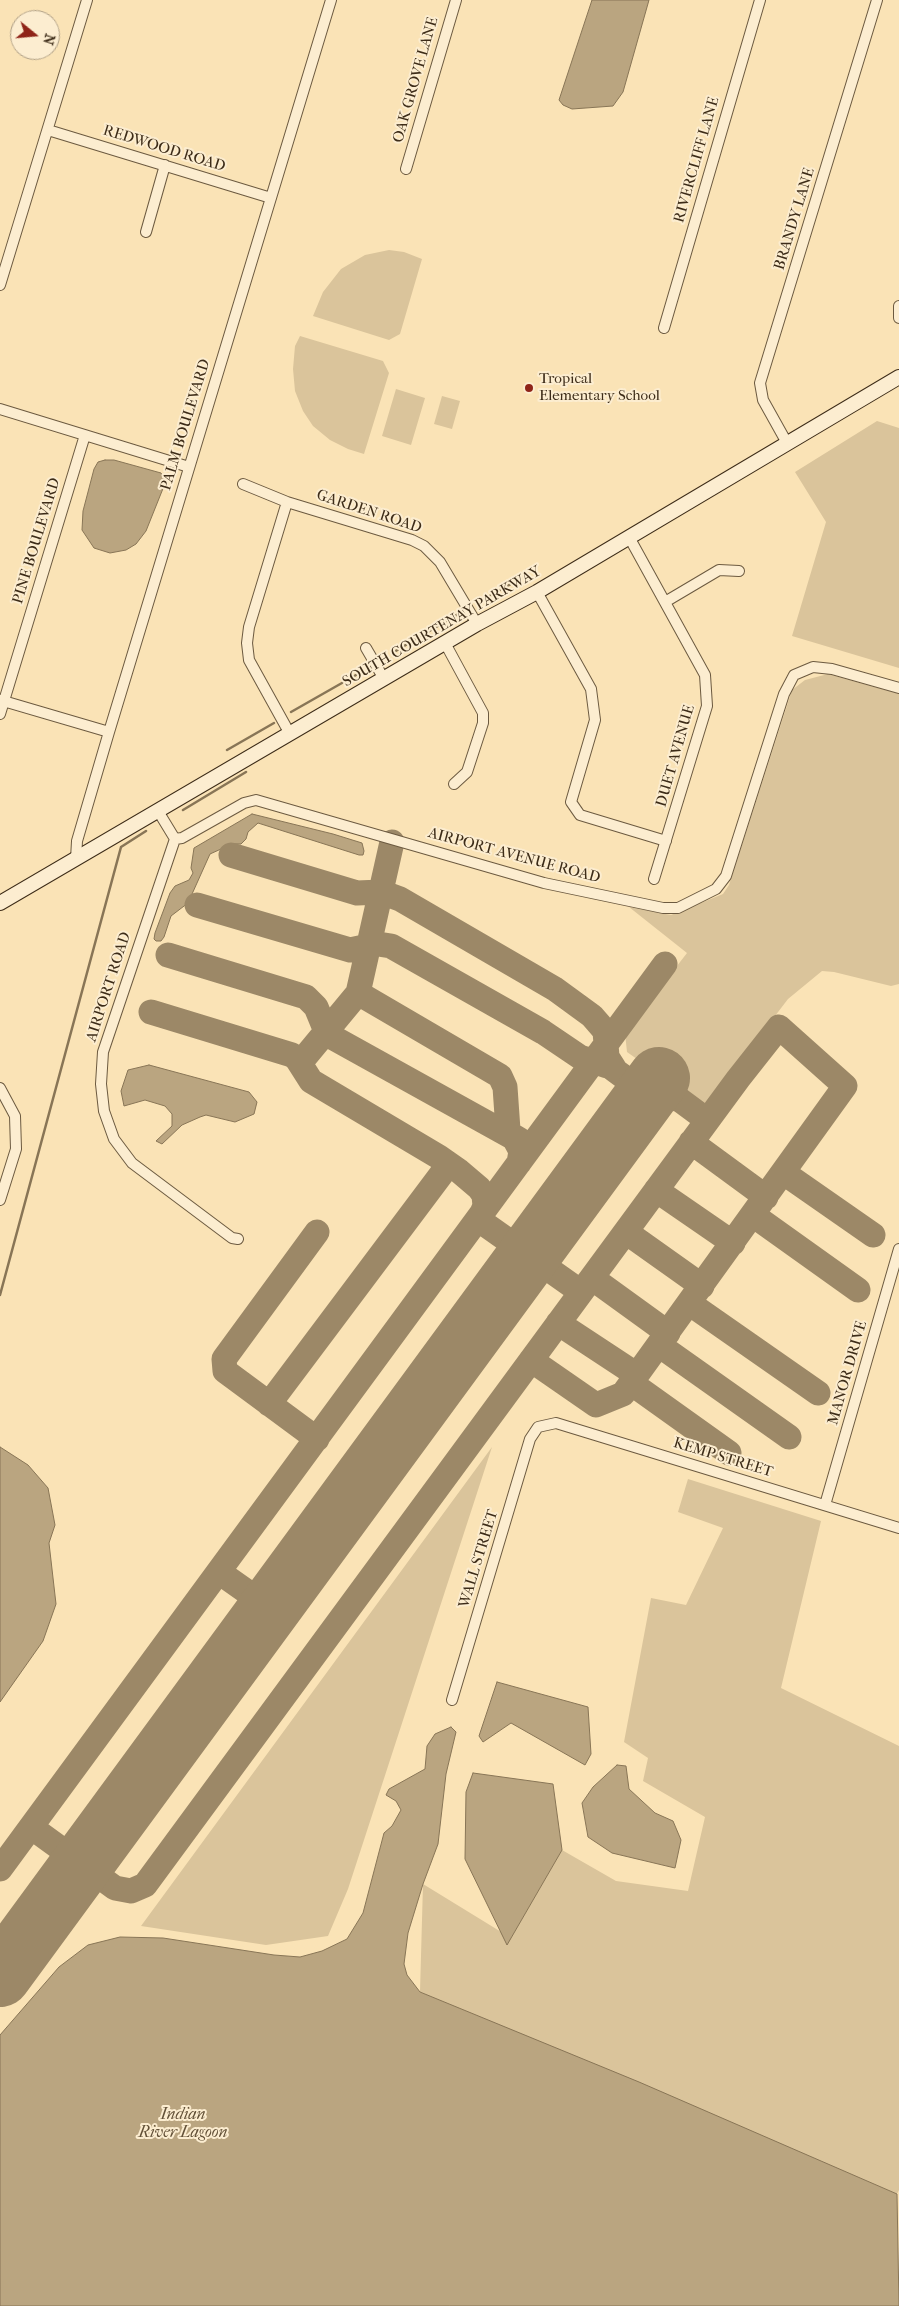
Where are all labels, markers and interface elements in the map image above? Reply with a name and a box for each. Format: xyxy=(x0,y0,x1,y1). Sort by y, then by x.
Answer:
north arrow xyxy=(10,10,60,60)
street label: OAK GROVE LANE xyxy=(389,15,443,145)
text: N xyxy=(39,32,59,47)
street label: RIVERCLIFF LANE xyxy=(670,95,724,225)
street label: REDWOOD ROAD xyxy=(101,122,227,176)
street label: BRANDY LANE xyxy=(771,166,819,272)
street label: PALM BOULEVARD xyxy=(157,357,215,493)
place label: Tropical Elementary School xyxy=(539,370,660,405)
marker: Tropical Elementary School xyxy=(523,382,535,394)
street label: PINE BOULEVARD xyxy=(9,476,65,606)
street label: GARDEN ROAD xyxy=(314,487,424,537)
street label: SOUTH COURTENAY PARKWAY xyxy=(340,563,544,691)
street label: DUET AVENUE xyxy=(653,703,699,809)
street label: AIRPORT AVENUE ROAD xyxy=(426,824,602,888)
street label: AIRPORT ROAD xyxy=(83,930,135,1044)
street label: MANOR DRIVE xyxy=(825,1319,871,1427)
street label: KEMP STREET xyxy=(671,1434,775,1482)
street label: WALL STREET xyxy=(455,1508,503,1610)
water label: Indian River Lagoon xyxy=(139,2105,227,2143)

